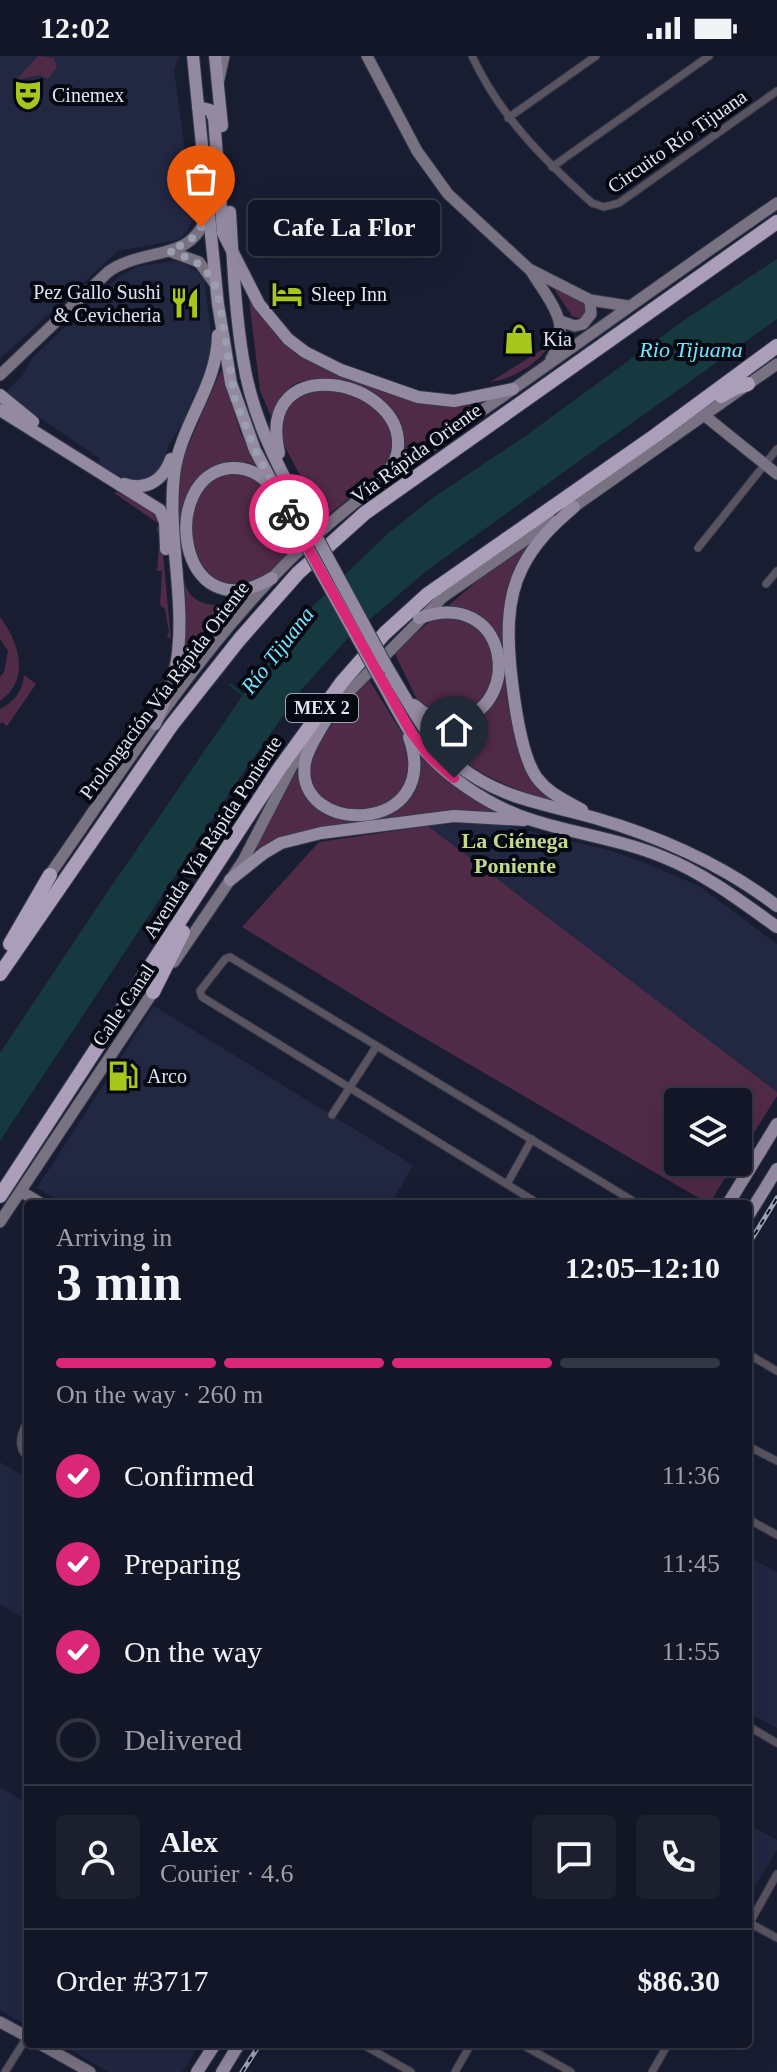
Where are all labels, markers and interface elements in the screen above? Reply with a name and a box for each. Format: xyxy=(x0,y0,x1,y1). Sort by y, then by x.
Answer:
text: 12:02 xyxy=(40,11,110,44)
theatre icon: Cinemex xyxy=(11,78,45,112)
place label: Cinemex xyxy=(52,84,124,106)
street label: Circuito Río Tijuana xyxy=(603,85,751,198)
pin xyxy=(167,145,235,227)
icon: bag xyxy=(179,157,223,201)
callout: Cafe La Flor xyxy=(249,199,441,255)
text: Cafe La Flor xyxy=(273,213,415,242)
hotel icon: Sleep Inn xyxy=(270,277,304,311)
place label: Pez Gallo Sushi & Cevicheria xyxy=(33,281,161,326)
place label: Sleep Inn xyxy=(311,283,387,306)
restaurant icon: Pez Gallo Sushi & Cevicheria xyxy=(168,286,202,320)
shop icon: Kia xyxy=(502,322,536,356)
place label: Kia xyxy=(543,328,572,350)
water label: Rio Tijuana xyxy=(638,337,743,362)
street label: Vía Rápida Oriente xyxy=(347,398,486,508)
courier xyxy=(249,474,329,554)
icon: bike xyxy=(267,492,311,536)
street label: Prolongación Vía Rápida Oriente xyxy=(75,577,254,804)
water label: Río Tijuana xyxy=(235,602,319,699)
road number: MEX 2 xyxy=(286,694,358,722)
pin xyxy=(420,696,488,778)
icon: home xyxy=(432,708,476,752)
street label: Avenida Vía Rápida Poniente xyxy=(138,732,287,943)
district label: La Ciénega Poniente xyxy=(462,828,568,878)
street label: Calle Canal xyxy=(88,960,159,1050)
fuel station icon: Arco xyxy=(106,1059,140,1093)
place label: Arco xyxy=(147,1065,187,1087)
map controls xyxy=(664,1088,752,1176)
button: layers xyxy=(664,1088,752,1176)
text: Arriving in xyxy=(56,1223,172,1252)
text: 12:05–12:10 xyxy=(565,1251,720,1284)
text: 3 min xyxy=(56,1254,182,1311)
text: On the way · 260 m xyxy=(56,1380,263,1409)
icon: check xyxy=(56,1454,100,1498)
text: Confirmed xyxy=(124,1459,254,1492)
text: 11:36 xyxy=(662,1461,720,1490)
icon: check xyxy=(56,1542,100,1586)
text: Preparing xyxy=(124,1547,241,1580)
text: 11:45 xyxy=(662,1549,720,1578)
icon: check xyxy=(56,1630,100,1674)
text: On the way xyxy=(124,1635,262,1668)
text: 11:55 xyxy=(662,1637,720,1666)
text: Delivered xyxy=(124,1723,242,1756)
button: person xyxy=(56,1815,140,1899)
button: chat xyxy=(532,1815,616,1899)
button: phone xyxy=(636,1815,720,1899)
text: Alex xyxy=(160,1825,218,1858)
text: Courier · 4.6 xyxy=(160,1859,294,1888)
text: Order #3717 xyxy=(56,1964,208,1997)
text: $86.30 xyxy=(638,1964,720,1997)

